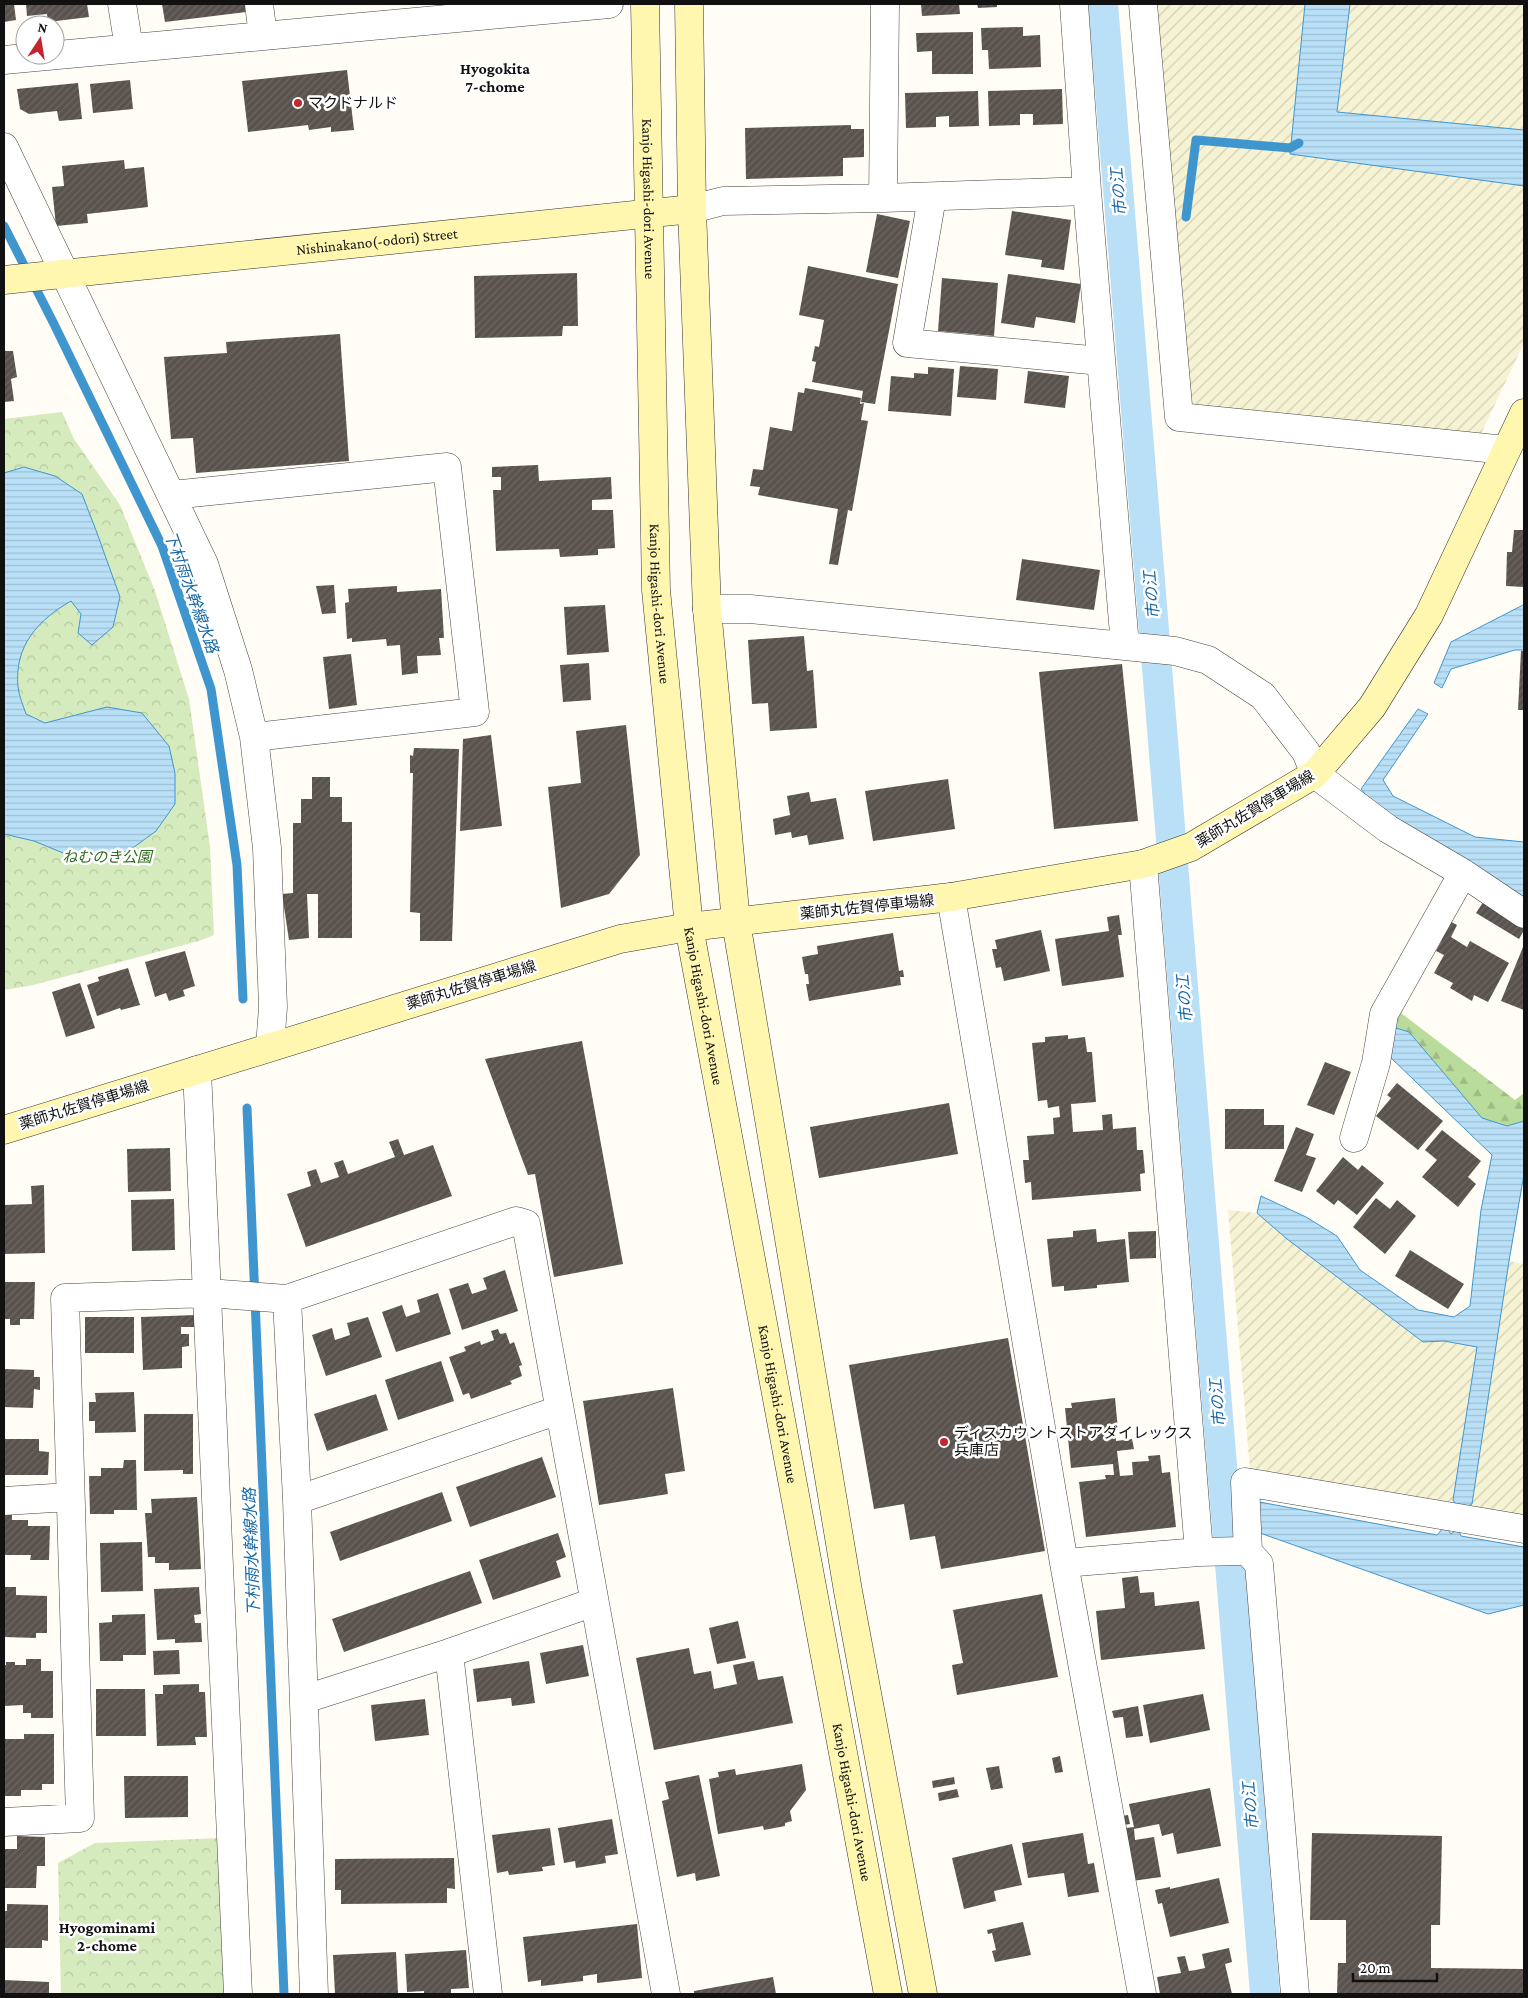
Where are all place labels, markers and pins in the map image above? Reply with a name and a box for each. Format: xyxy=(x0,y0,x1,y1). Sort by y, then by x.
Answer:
place label: マクドナルド xyxy=(308,95,398,111)
marker: マクドナルド xyxy=(292,97,304,109)
place label: ディスカウントストアダイレックス 兵庫店 xyxy=(954,1425,1193,1458)
marker: ディスカウントストアダイレックス 兵庫店 xyxy=(938,1436,950,1448)

